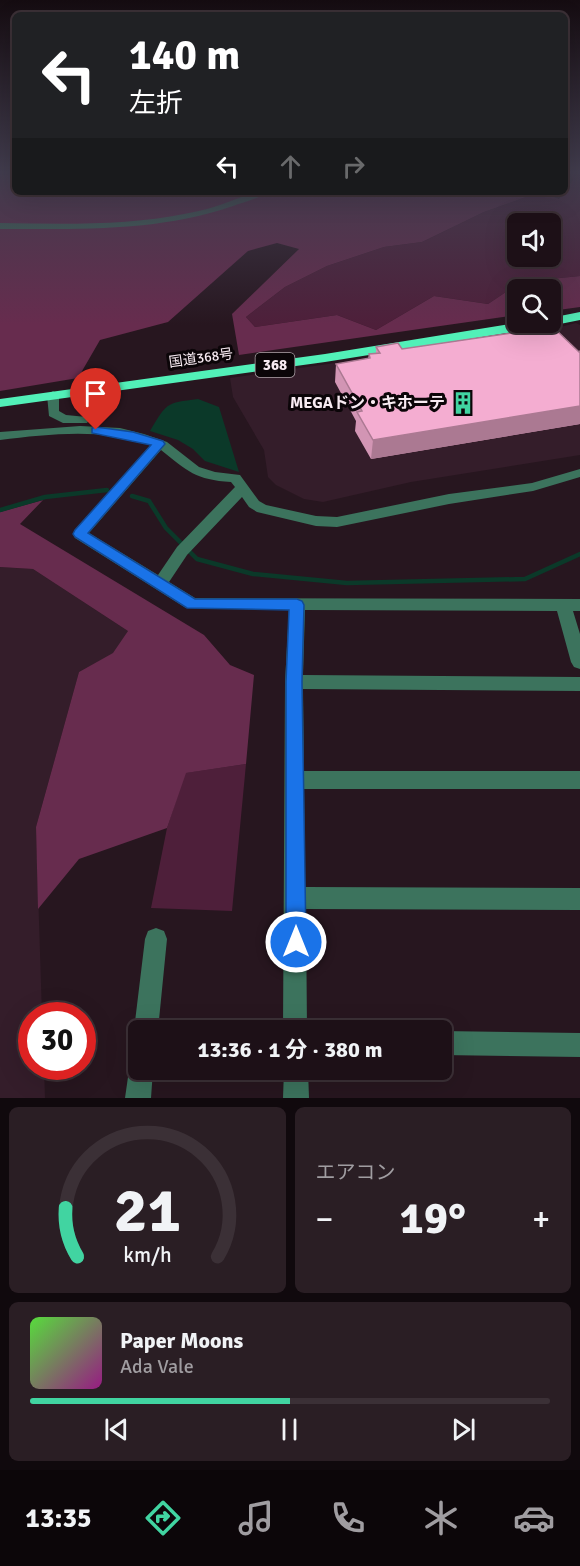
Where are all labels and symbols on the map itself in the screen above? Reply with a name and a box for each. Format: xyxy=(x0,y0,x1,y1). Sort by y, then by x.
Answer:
street label: 国道368号 xyxy=(168,345,234,371)
road number: 368 xyxy=(256,353,294,377)
pin xyxy=(70,368,121,430)
building icon: MEGAドン・キホーテ xyxy=(450,390,476,416)
place label: MEGAドン・キホーテ xyxy=(290,393,445,413)
position arrow xyxy=(264,910,328,974)
speed limit sign: 30 xyxy=(18,1002,96,1080)

